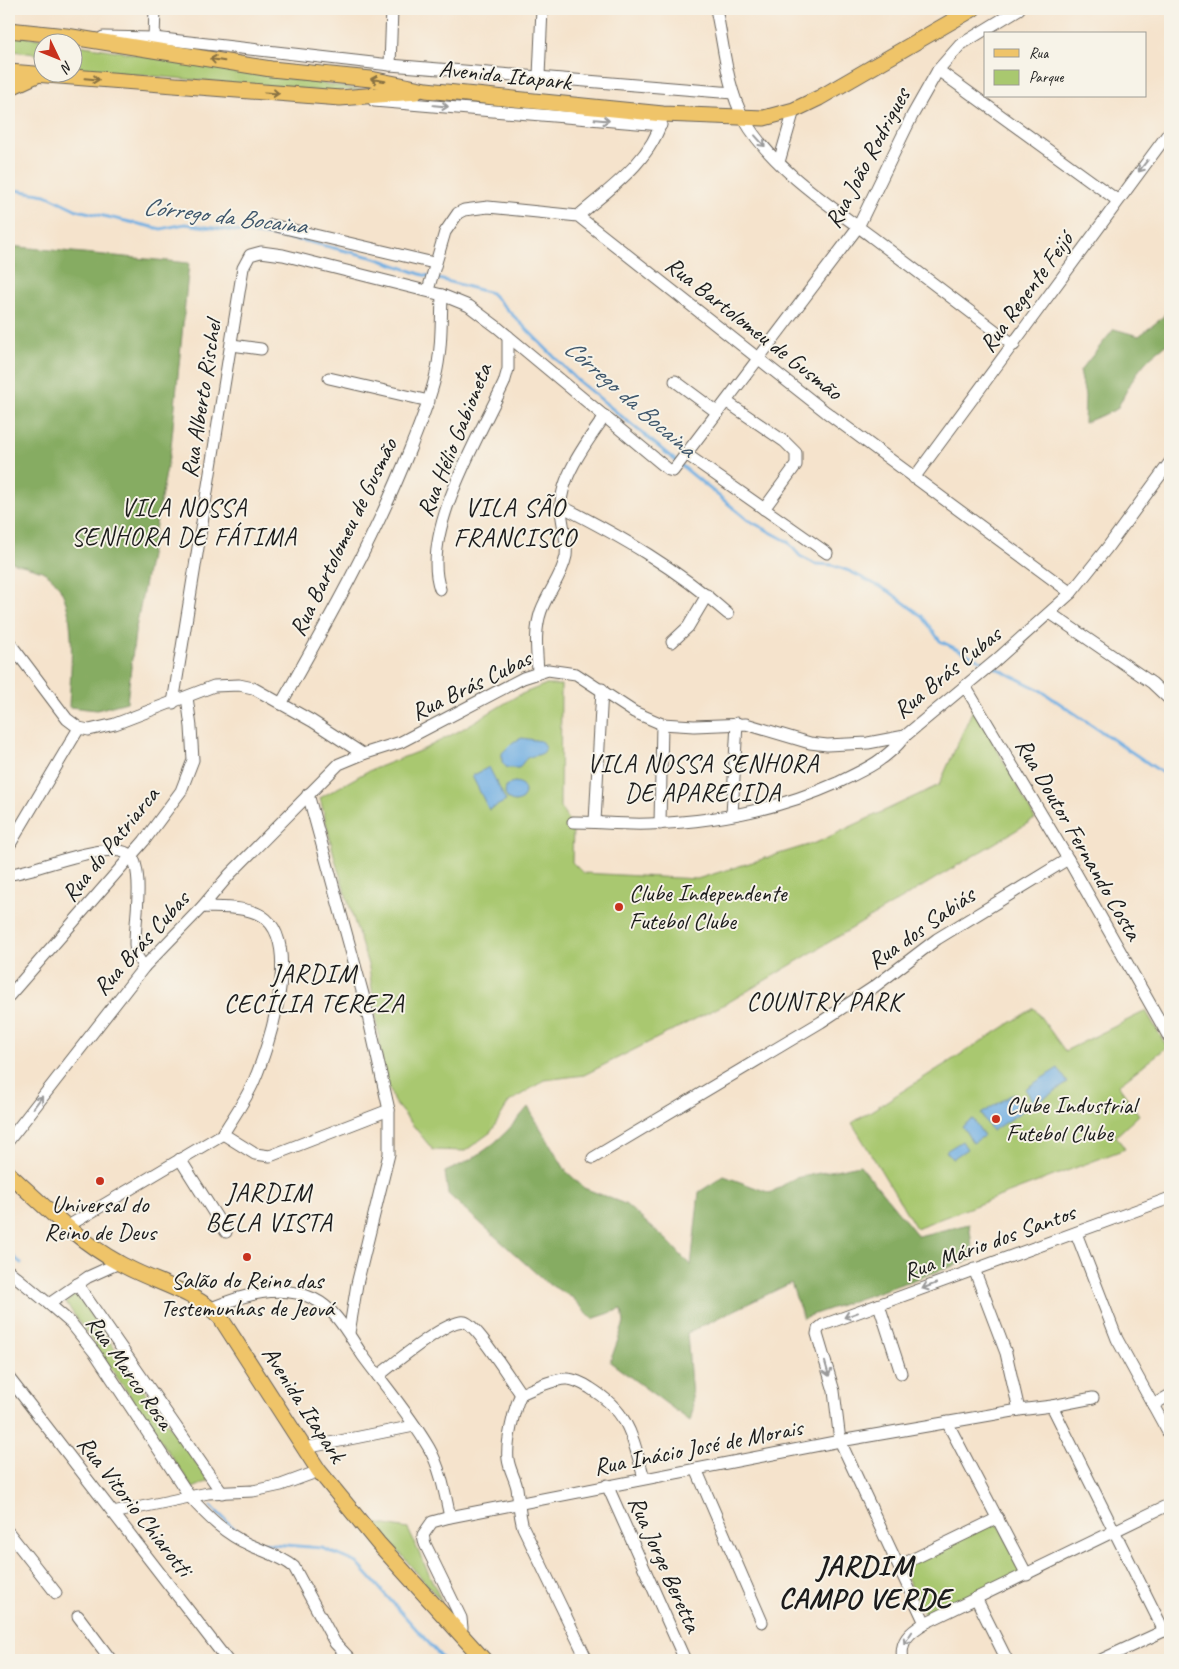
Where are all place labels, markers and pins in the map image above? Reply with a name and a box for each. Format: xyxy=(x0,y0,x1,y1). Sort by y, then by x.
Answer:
place label: Clube Independente Futebol Clube xyxy=(629,878,789,936)
marker: Clube Independente Futebol Clube xyxy=(613,901,625,913)
place label: Clube Industrial Futebol Clube xyxy=(1006,1090,1140,1148)
marker: Clube Industrial Futebol Clube xyxy=(990,1113,1002,1125)
marker: Universal do Reino de Deus xyxy=(94,1175,106,1187)
place label: Universal do Reino de Deus xyxy=(44,1189,158,1247)
marker: Salão do Reino das Testemunhas de Jeová xyxy=(241,1251,253,1263)
place label: Salão do Reino das Testemunhas de Jeová xyxy=(160,1265,337,1323)

